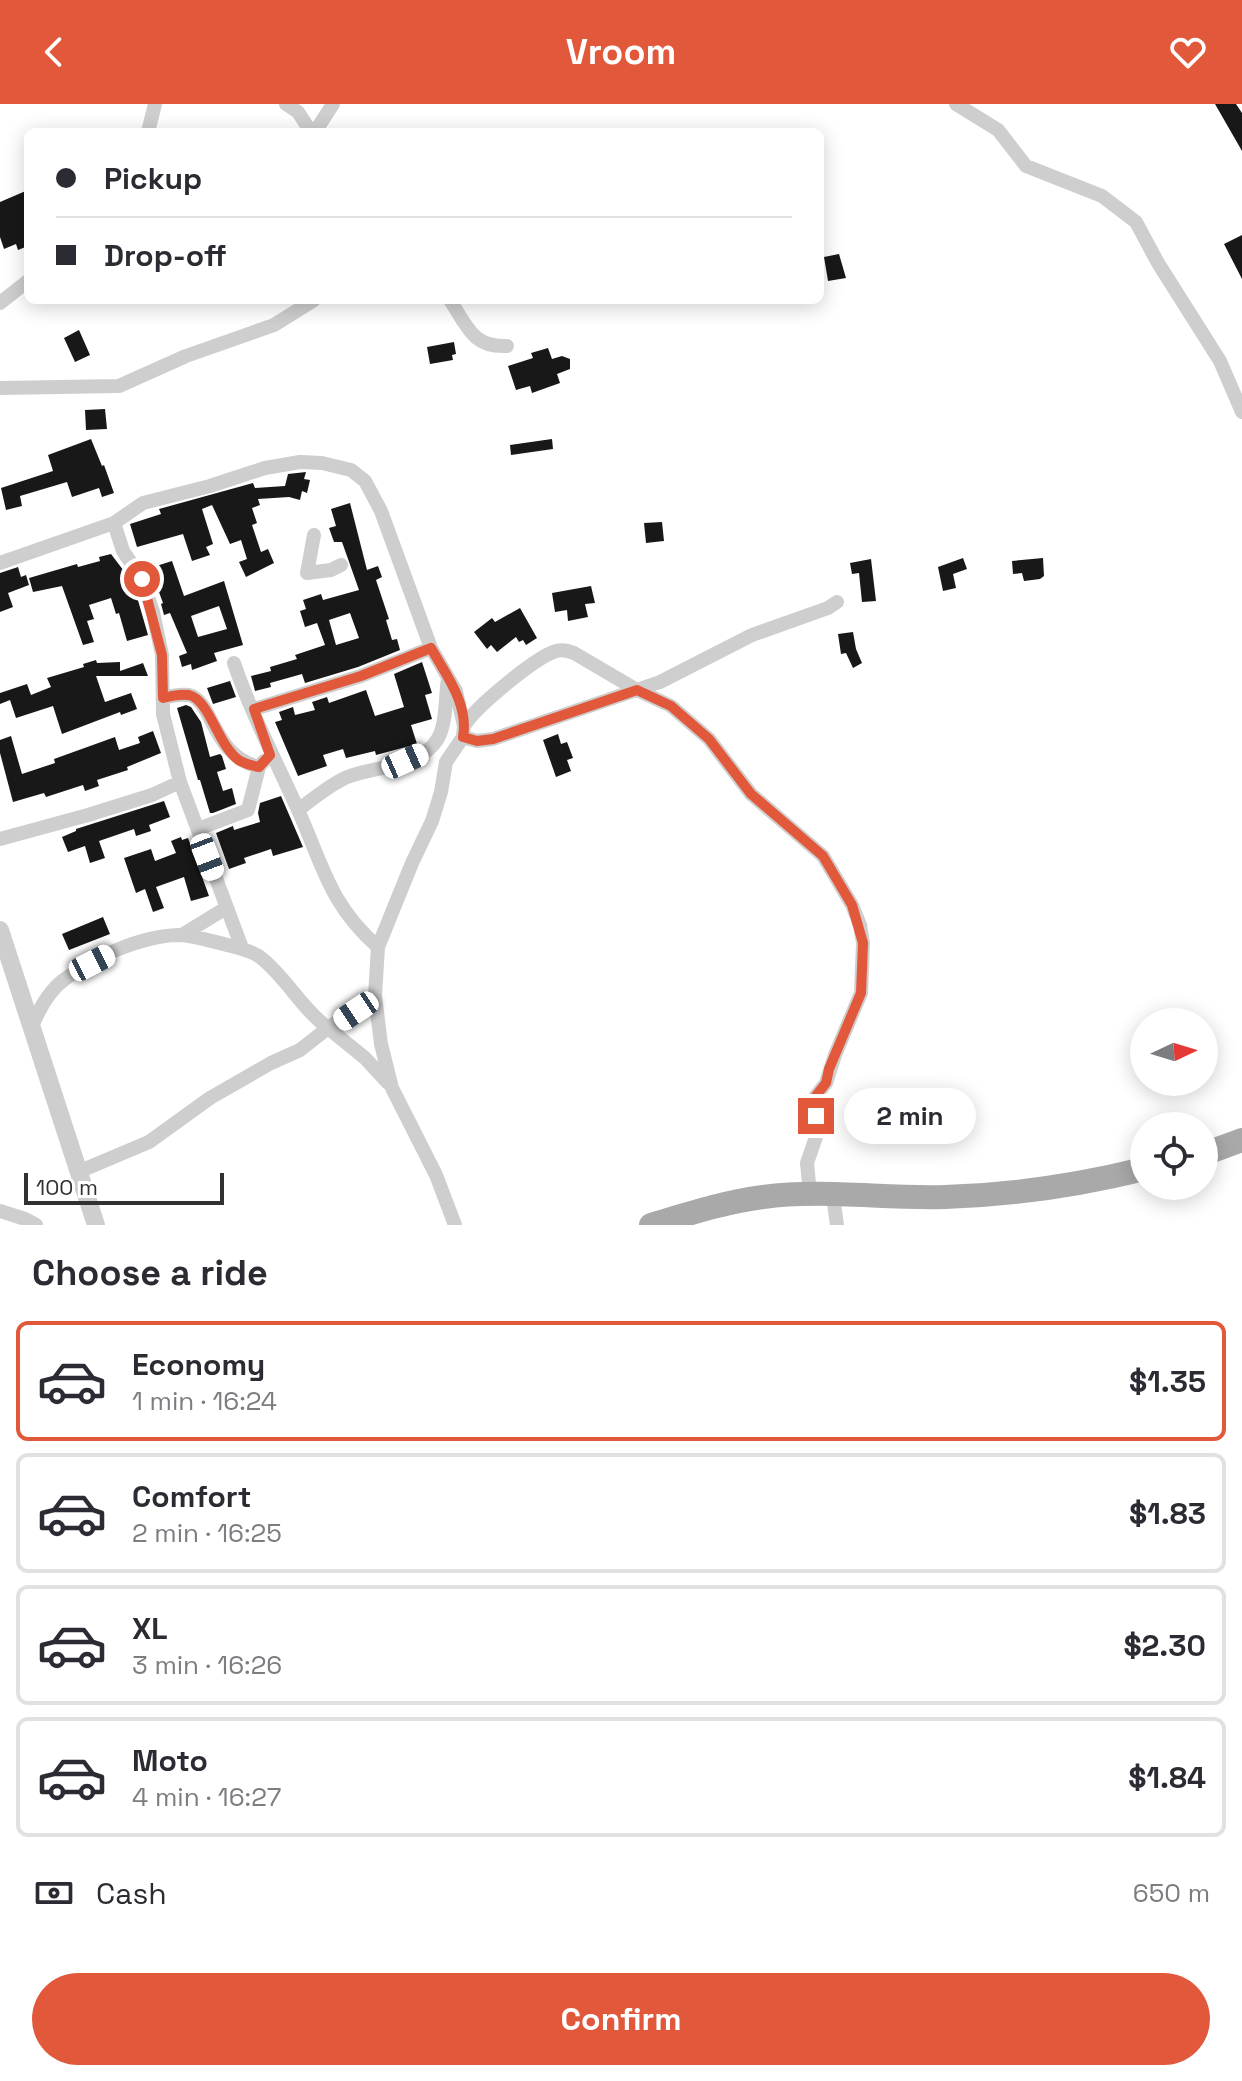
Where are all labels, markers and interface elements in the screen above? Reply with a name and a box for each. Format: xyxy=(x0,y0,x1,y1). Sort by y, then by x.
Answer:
text: Vroom xyxy=(566,29,676,75)
icon: back xyxy=(32,30,76,74)
icon: heart xyxy=(1166,30,1210,74)
text: Pickup xyxy=(104,159,202,198)
text: Drop-off xyxy=(104,236,227,275)
route start xyxy=(124,561,160,597)
car xyxy=(378,740,432,782)
car xyxy=(187,830,227,884)
car xyxy=(65,941,119,985)
car xyxy=(329,988,383,1034)
north arrow xyxy=(1130,1008,1218,1096)
map controls xyxy=(1130,1008,1218,1200)
callout: 2 min xyxy=(844,1088,976,1144)
route end xyxy=(798,1098,834,1134)
text: 2 min xyxy=(876,1099,944,1133)
button: locate xyxy=(1130,1112,1218,1200)
scale bar xyxy=(24,1169,224,1205)
text: 100 m xyxy=(36,1173,98,1201)
text: Choose a ride xyxy=(32,1250,268,1296)
icon: car xyxy=(36,1345,108,1417)
text: Economy xyxy=(132,1345,265,1384)
text: $1.35 xyxy=(1129,1362,1206,1401)
text: 1 min · 16:24 xyxy=(132,1384,277,1418)
icon: car xyxy=(36,1477,108,1549)
text: Comfort xyxy=(132,1477,251,1516)
text: $1.83 xyxy=(1129,1494,1206,1533)
text: 2 min · 16:25 xyxy=(132,1516,282,1550)
icon: car xyxy=(36,1609,108,1681)
text: XL xyxy=(132,1609,168,1648)
text: $2.30 xyxy=(1123,1626,1206,1665)
text: 3 min · 16:26 xyxy=(132,1648,282,1682)
icon: car xyxy=(36,1741,108,1813)
text: Moto xyxy=(132,1741,208,1780)
text: $1.84 xyxy=(1128,1758,1206,1797)
text: 4 min · 16:27 xyxy=(132,1780,281,1814)
icon: cash xyxy=(32,1871,76,1915)
text: Cash xyxy=(96,1874,167,1913)
text: 650 m xyxy=(1133,1876,1210,1910)
button: Confirm xyxy=(32,1973,1210,2065)

